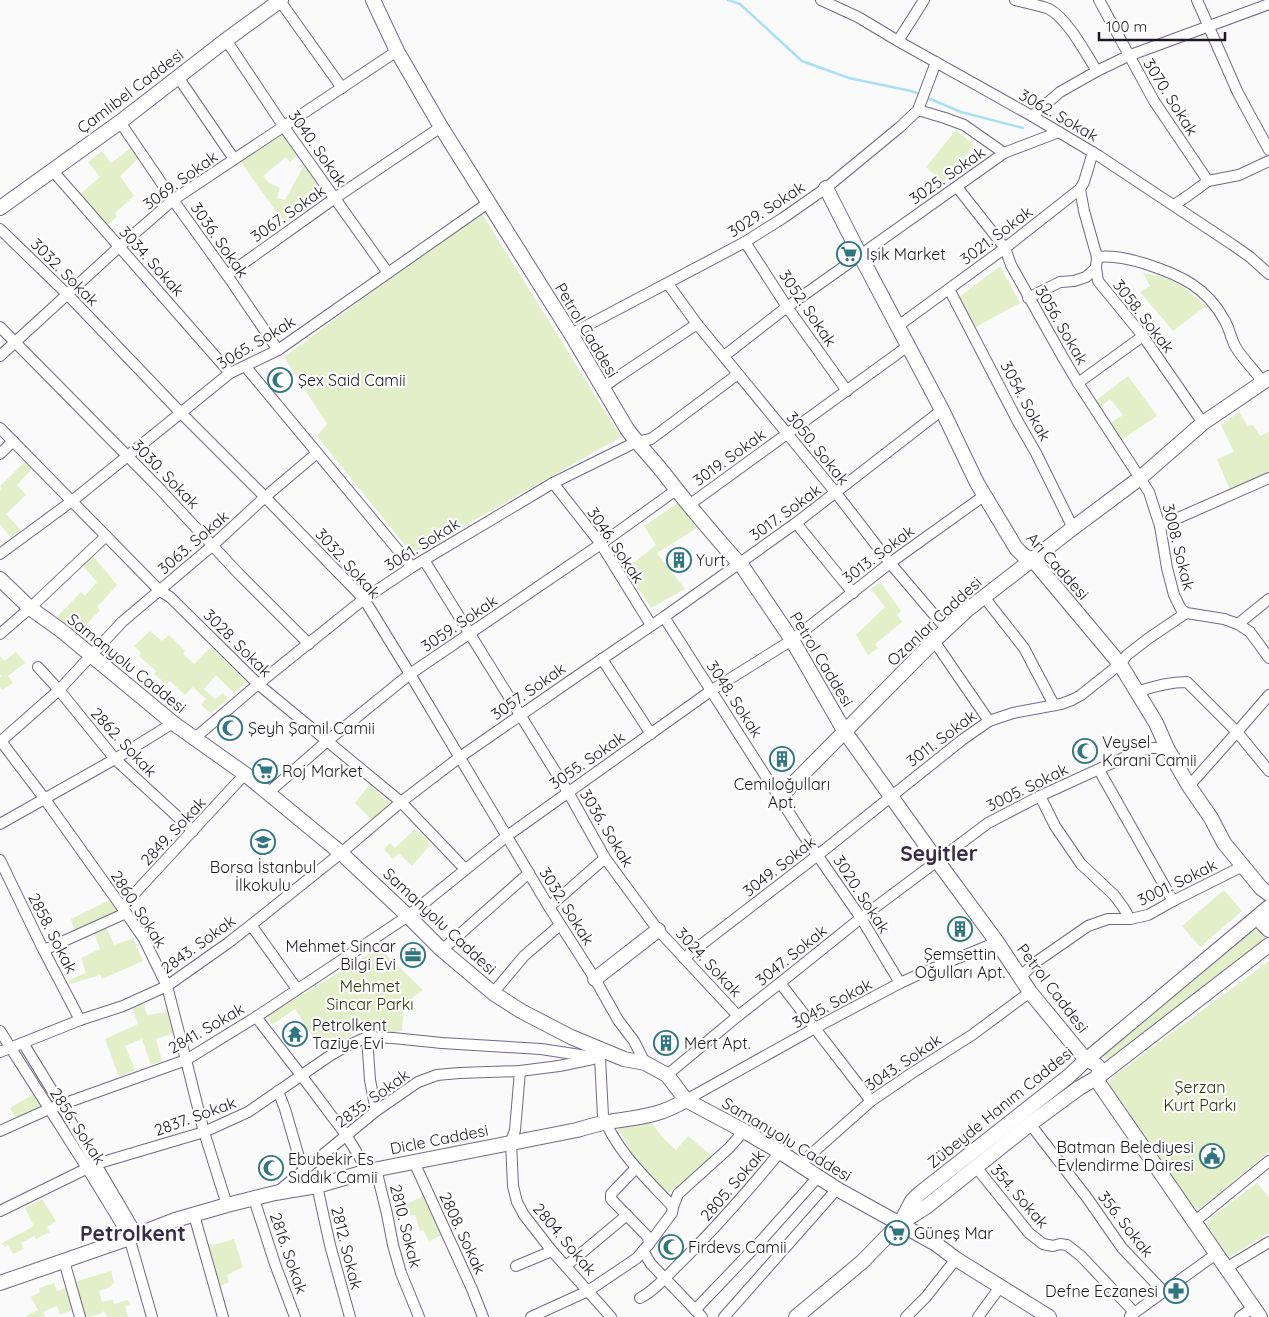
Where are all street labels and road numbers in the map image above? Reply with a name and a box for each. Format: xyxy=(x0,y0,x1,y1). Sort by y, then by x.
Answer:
street label: Çamlıbel Caddesi xyxy=(73,44,187,138)
street label: 3070. Sokak xyxy=(1139,55,1203,139)
street label: 3062. Sokak xyxy=(1016,84,1102,146)
street label: 3040. Sokak xyxy=(284,106,352,190)
street label: 3025. Sokak xyxy=(905,142,989,208)
street label: 3069. Sokak xyxy=(139,146,221,214)
street label: 3029. Sokak xyxy=(724,177,808,241)
street label: 3067. Sokak xyxy=(247,180,329,246)
street label: 3036. Sokak xyxy=(187,198,253,282)
street label: 3021. Sokak xyxy=(956,201,1036,269)
street label: 3034. Sokak xyxy=(115,222,189,300)
street label: 3032. Sokak xyxy=(27,234,103,310)
street label: 3052. Sokak xyxy=(775,266,841,350)
street label: 3058. Sokak xyxy=(1109,275,1179,357)
street label: Petrol Caddesi xyxy=(551,279,623,381)
street label: 3056. Sokak xyxy=(1031,282,1093,368)
street label: 3065. Sokak xyxy=(213,311,299,373)
street label: 3054. Sokak xyxy=(997,358,1055,444)
street label: 3050. Sokak xyxy=(782,407,854,489)
street label: 3019. Sokak xyxy=(689,424,769,490)
street label: 3030. Sokak xyxy=(128,435,204,513)
street label: 3017. Sokak xyxy=(745,479,825,545)
street label: 3008. Sokak xyxy=(1159,502,1199,592)
street label: 3046. Sokak xyxy=(583,503,649,587)
street label: 3063. Sokak xyxy=(153,506,233,578)
street label: 3061. Sokak xyxy=(381,513,463,575)
street label: 3013. Sokak xyxy=(838,520,918,588)
street label: 3032. Sokak xyxy=(311,524,385,602)
street label: Arı Caddesi xyxy=(1023,528,1093,604)
street label: Ozanlar Caddesi xyxy=(882,572,986,670)
street label: 3059. Sokak xyxy=(417,590,501,656)
street label: 3028. Sokak xyxy=(200,605,276,681)
street label: Petrol Caddesi xyxy=(786,608,858,710)
street label: Samanyolu Caddesi xyxy=(63,609,191,717)
street label: 3048. Sokak xyxy=(703,657,767,741)
street label: 3057. Sokak xyxy=(487,658,569,724)
street label: 2862. Sokak xyxy=(87,703,161,781)
street label: 3011. Sokak xyxy=(902,705,980,771)
street label: 3055. Sokak xyxy=(545,727,629,793)
street label: 3005. Sokak xyxy=(983,759,1071,815)
street label: 3036. Sokak xyxy=(576,785,638,871)
street label: 2849. Sokak xyxy=(136,793,210,869)
street label: 3049. Sokak xyxy=(739,831,819,901)
street label: 3020. Sokak xyxy=(829,851,895,937)
street label: 3001. Sokak xyxy=(1134,854,1220,910)
street label: Samanyolu Caddesi xyxy=(379,863,501,979)
street label: 3032. Sokak xyxy=(535,863,599,949)
street label: 2860. Sokak xyxy=(107,867,171,951)
street label: 2858. Sokak xyxy=(24,889,82,977)
street label: 2843. Sokak xyxy=(157,910,239,978)
street label: 3047. Sokak xyxy=(751,920,831,990)
street label: 3024. Sokak xyxy=(672,923,746,1001)
street label: Petrol Caddesi xyxy=(1013,939,1093,1037)
street label: 3045. Sokak xyxy=(789,974,875,1032)
street label: 2841. Sokak xyxy=(164,998,248,1058)
street label: 3043. Sokak xyxy=(861,1029,945,1095)
street label: Zübeyde Hanım Caddesi xyxy=(923,1042,1077,1172)
street label: 2835. Sokak xyxy=(331,1064,413,1132)
street label: 2856. Sokak xyxy=(46,1084,110,1168)
street label: 2837. Sokak xyxy=(151,1092,239,1140)
street label: Samanyolu Caddesi xyxy=(719,1092,855,1186)
street label: Dicle Caddesi xyxy=(388,1120,490,1158)
street label: 2805. Sokak xyxy=(696,1145,768,1225)
street label: 354. Sokak xyxy=(987,1160,1053,1232)
street label: 2810. Sokak xyxy=(386,1182,426,1270)
street label: 356. Sokak xyxy=(1094,1187,1158,1261)
street label: 2808. Sokak xyxy=(435,1189,491,1277)
street label: 2804. Sokak xyxy=(529,1199,601,1279)
street label: 2812. Sokak xyxy=(327,1204,367,1292)
street label: 2816. Sokak xyxy=(266,1210,312,1296)

